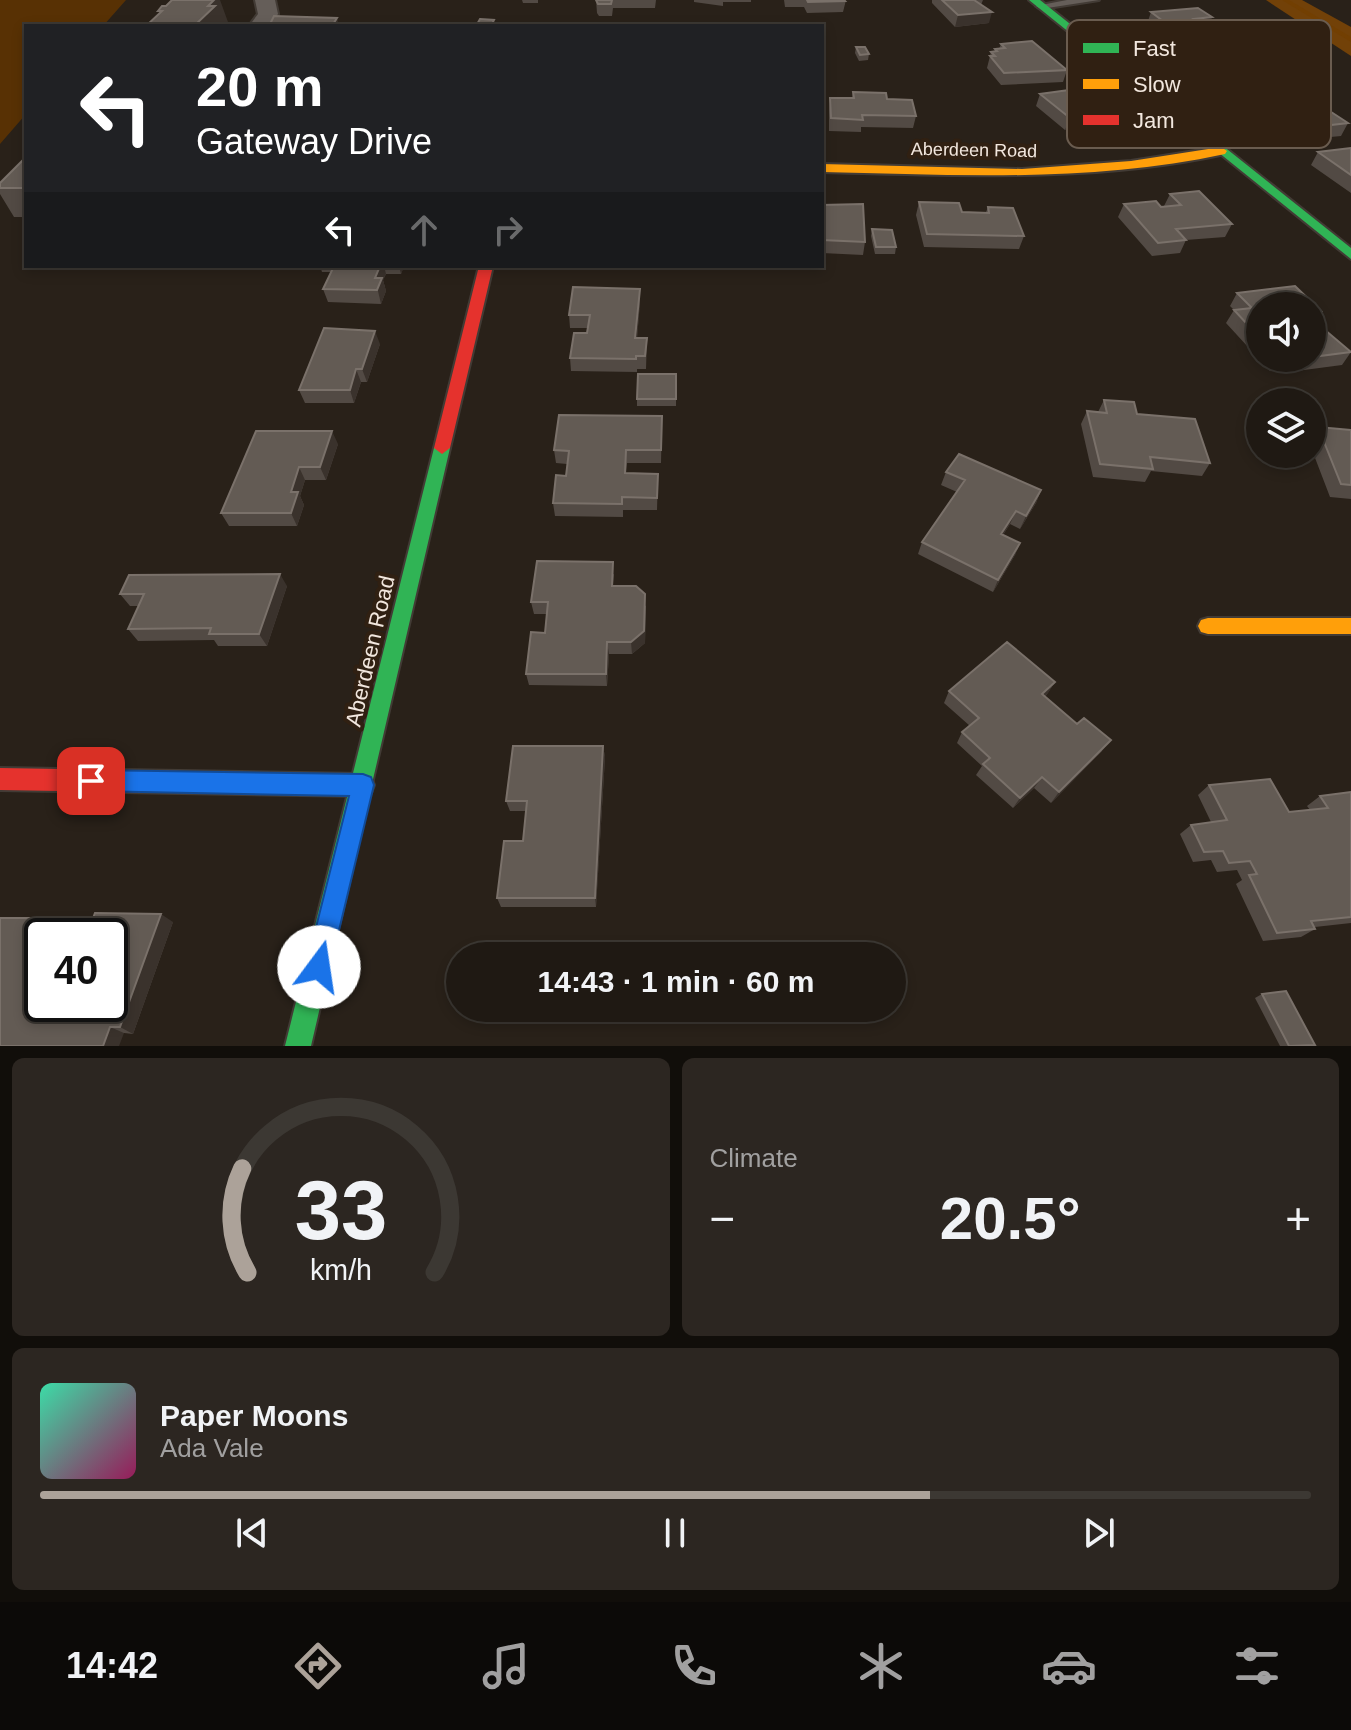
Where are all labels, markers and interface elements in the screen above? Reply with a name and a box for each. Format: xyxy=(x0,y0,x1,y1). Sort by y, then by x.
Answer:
legend xyxy=(1067,20,1331,148)
text: Fast xyxy=(1133,36,1176,61)
text: 20 m xyxy=(196,55,324,118)
icon: left xyxy=(64,56,168,160)
text: Slow xyxy=(1133,72,1181,97)
text: Jam xyxy=(1133,108,1175,133)
text: Gateway Drive xyxy=(196,121,432,162)
street label: Aberdeen Road xyxy=(911,139,1037,161)
icon: left xyxy=(318,208,362,252)
icon: ahead xyxy=(402,208,446,252)
icon: right xyxy=(486,208,530,252)
map controls xyxy=(1246,292,1326,468)
button: sound xyxy=(1246,292,1326,372)
button: layers xyxy=(1246,388,1326,468)
street label: Aberdeen Road xyxy=(340,573,400,729)
pin xyxy=(57,747,125,815)
icon: arrive xyxy=(69,759,113,803)
speed limit sign: 40 xyxy=(24,918,128,1022)
position arrow xyxy=(277,925,361,1009)
text: 14:43 · 1 min · 60 m xyxy=(538,965,814,998)
text: Climate xyxy=(710,1143,798,1173)
text: 33 xyxy=(294,1164,387,1257)
text: 20.5° xyxy=(940,1185,1081,1252)
text: − xyxy=(710,1194,735,1243)
text: + xyxy=(1285,1194,1311,1243)
text: km/h xyxy=(310,1254,372,1286)
text: Paper Moons xyxy=(160,1399,348,1432)
text: Ada Vale xyxy=(160,1433,264,1463)
icon: previous xyxy=(230,1511,274,1555)
icon: pause xyxy=(653,1511,697,1555)
icon: next xyxy=(1077,1511,1121,1555)
icon: directions xyxy=(290,1638,346,1694)
icon: music xyxy=(478,1638,534,1694)
icon: phone xyxy=(666,1638,722,1694)
icon: climate xyxy=(853,1638,909,1694)
icon: car xyxy=(1041,1638,1097,1694)
icon: filters xyxy=(1229,1638,1285,1694)
text: 14:42 xyxy=(66,1645,158,1686)

